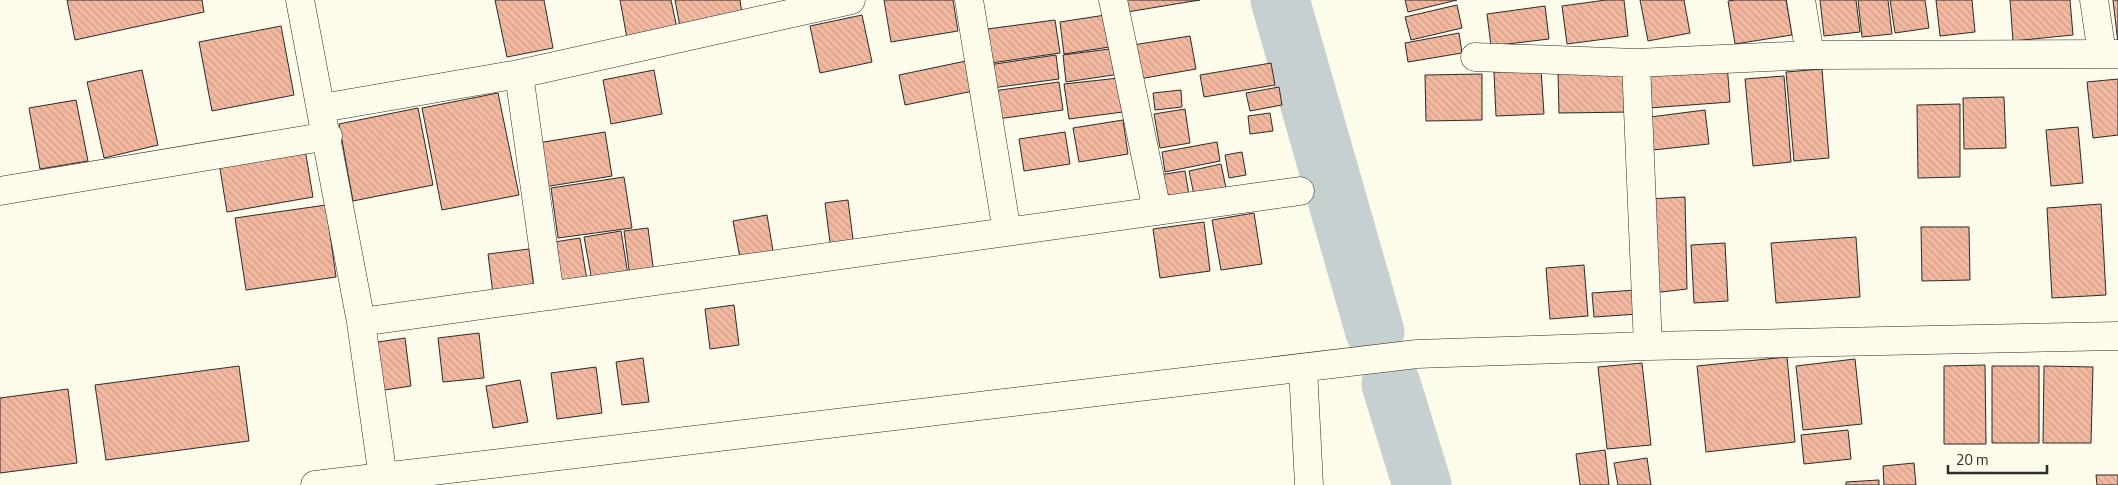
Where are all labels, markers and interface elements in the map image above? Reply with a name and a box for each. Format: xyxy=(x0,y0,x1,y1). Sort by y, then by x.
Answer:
scale bar xyxy=(1948,442,2047,474)
text: 20 m xyxy=(1956,448,1989,471)

